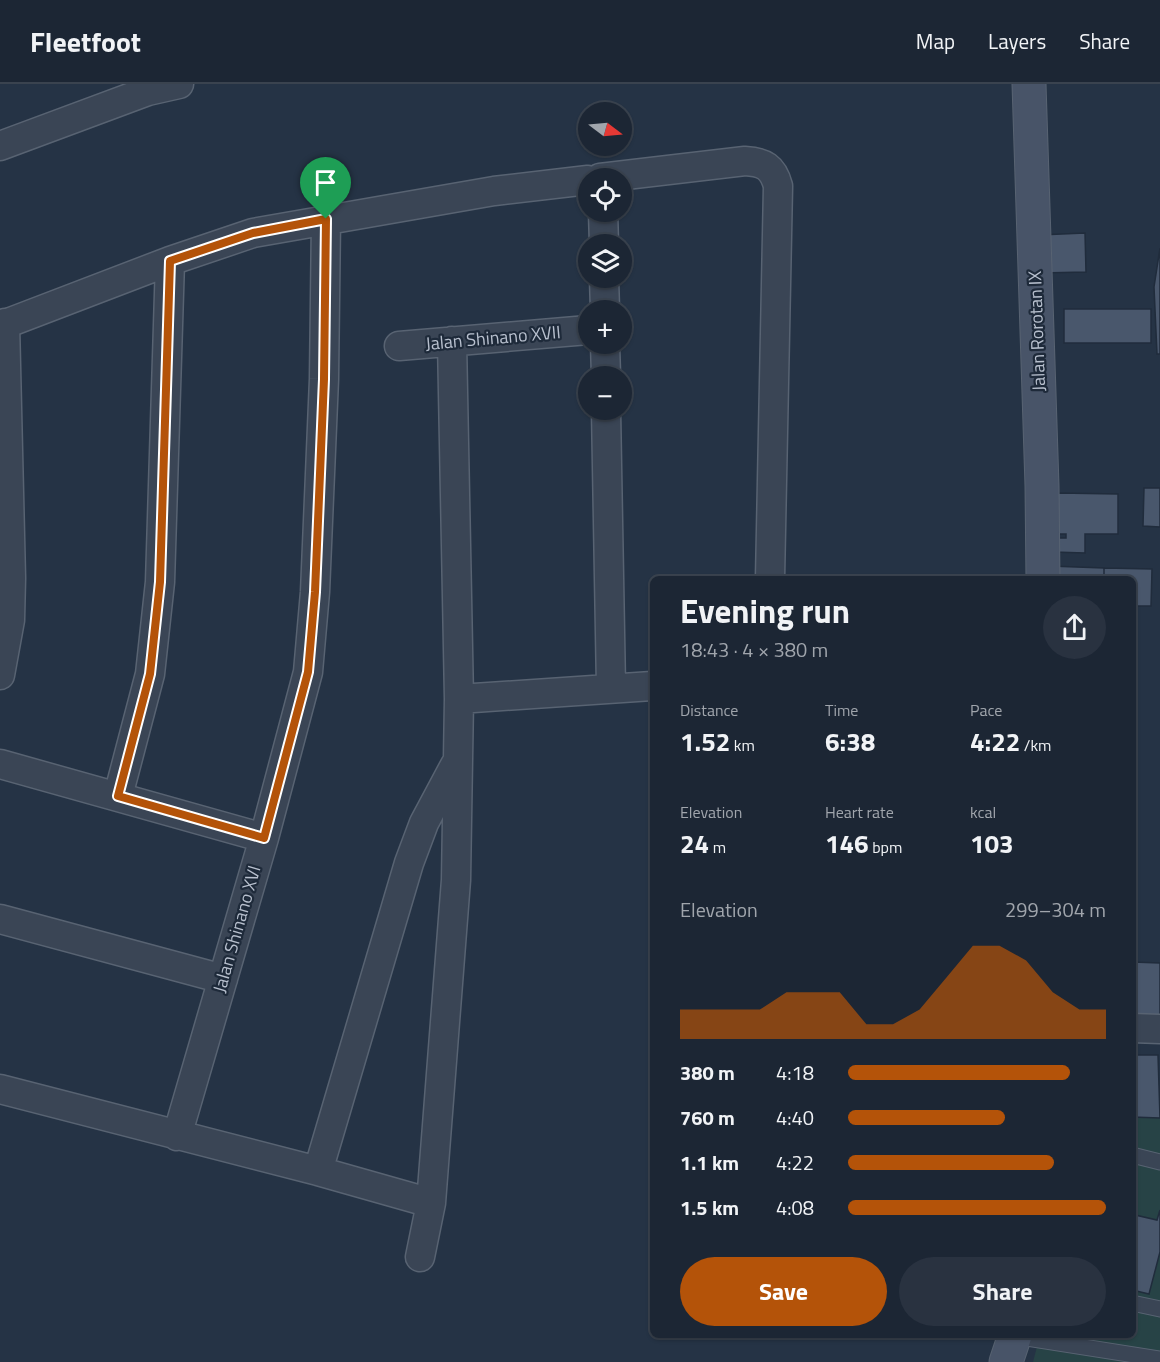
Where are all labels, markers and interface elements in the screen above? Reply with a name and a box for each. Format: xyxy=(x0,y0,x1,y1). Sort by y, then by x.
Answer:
text: Fleetfoot xyxy=(30,20,141,63)
text: Map xyxy=(916,25,955,57)
text: Layers xyxy=(988,25,1046,57)
text: Share xyxy=(1079,25,1130,57)
north arrow xyxy=(578,102,632,156)
map controls xyxy=(578,102,632,420)
pin xyxy=(300,157,351,219)
icon: arrive xyxy=(309,166,342,199)
button: locate xyxy=(578,168,632,222)
button: layers xyxy=(578,234,632,288)
street label: Jalan Rorotan IX xyxy=(1021,270,1052,392)
button: + xyxy=(578,300,632,354)
street label: Jalan Shinano XVII xyxy=(424,318,562,357)
button: − xyxy=(578,366,632,420)
text: Evening run xyxy=(680,586,850,636)
button: share xyxy=(1043,596,1106,659)
text: 18:43 · 4 × 380 m xyxy=(680,634,828,665)
text: Distance xyxy=(680,698,738,722)
text: Time xyxy=(825,698,858,722)
text: Pace xyxy=(970,698,1002,722)
text: 1.52 xyxy=(680,722,730,761)
text: 6:38 xyxy=(825,722,875,761)
text: 4:22 xyxy=(970,722,1020,761)
text: km xyxy=(730,733,755,757)
text: /km xyxy=(1020,733,1052,757)
text: Elevation xyxy=(680,800,742,824)
text: Heart rate xyxy=(825,800,894,824)
text: kcal xyxy=(970,800,996,824)
text: 24 xyxy=(680,824,709,863)
text: 146 xyxy=(825,824,869,863)
text: 103 xyxy=(970,824,1014,863)
text: m xyxy=(709,835,726,859)
text: bpm xyxy=(869,835,902,859)
street label: Jalan Shinano XVI xyxy=(205,862,268,996)
text: Elevation xyxy=(680,894,758,925)
text: 299–304 m xyxy=(1005,894,1106,925)
text: 380 m xyxy=(680,1057,735,1088)
text: 4:18 xyxy=(776,1057,814,1088)
text: 760 m xyxy=(680,1102,735,1133)
text: 4:40 xyxy=(776,1102,814,1133)
text: 1.1 km xyxy=(680,1147,739,1178)
text: 4:22 xyxy=(776,1147,814,1178)
text: 1.5 km xyxy=(680,1192,739,1223)
text: 4:08 xyxy=(776,1192,814,1223)
button: Save xyxy=(680,1257,887,1326)
button: Share xyxy=(899,1257,1106,1326)

